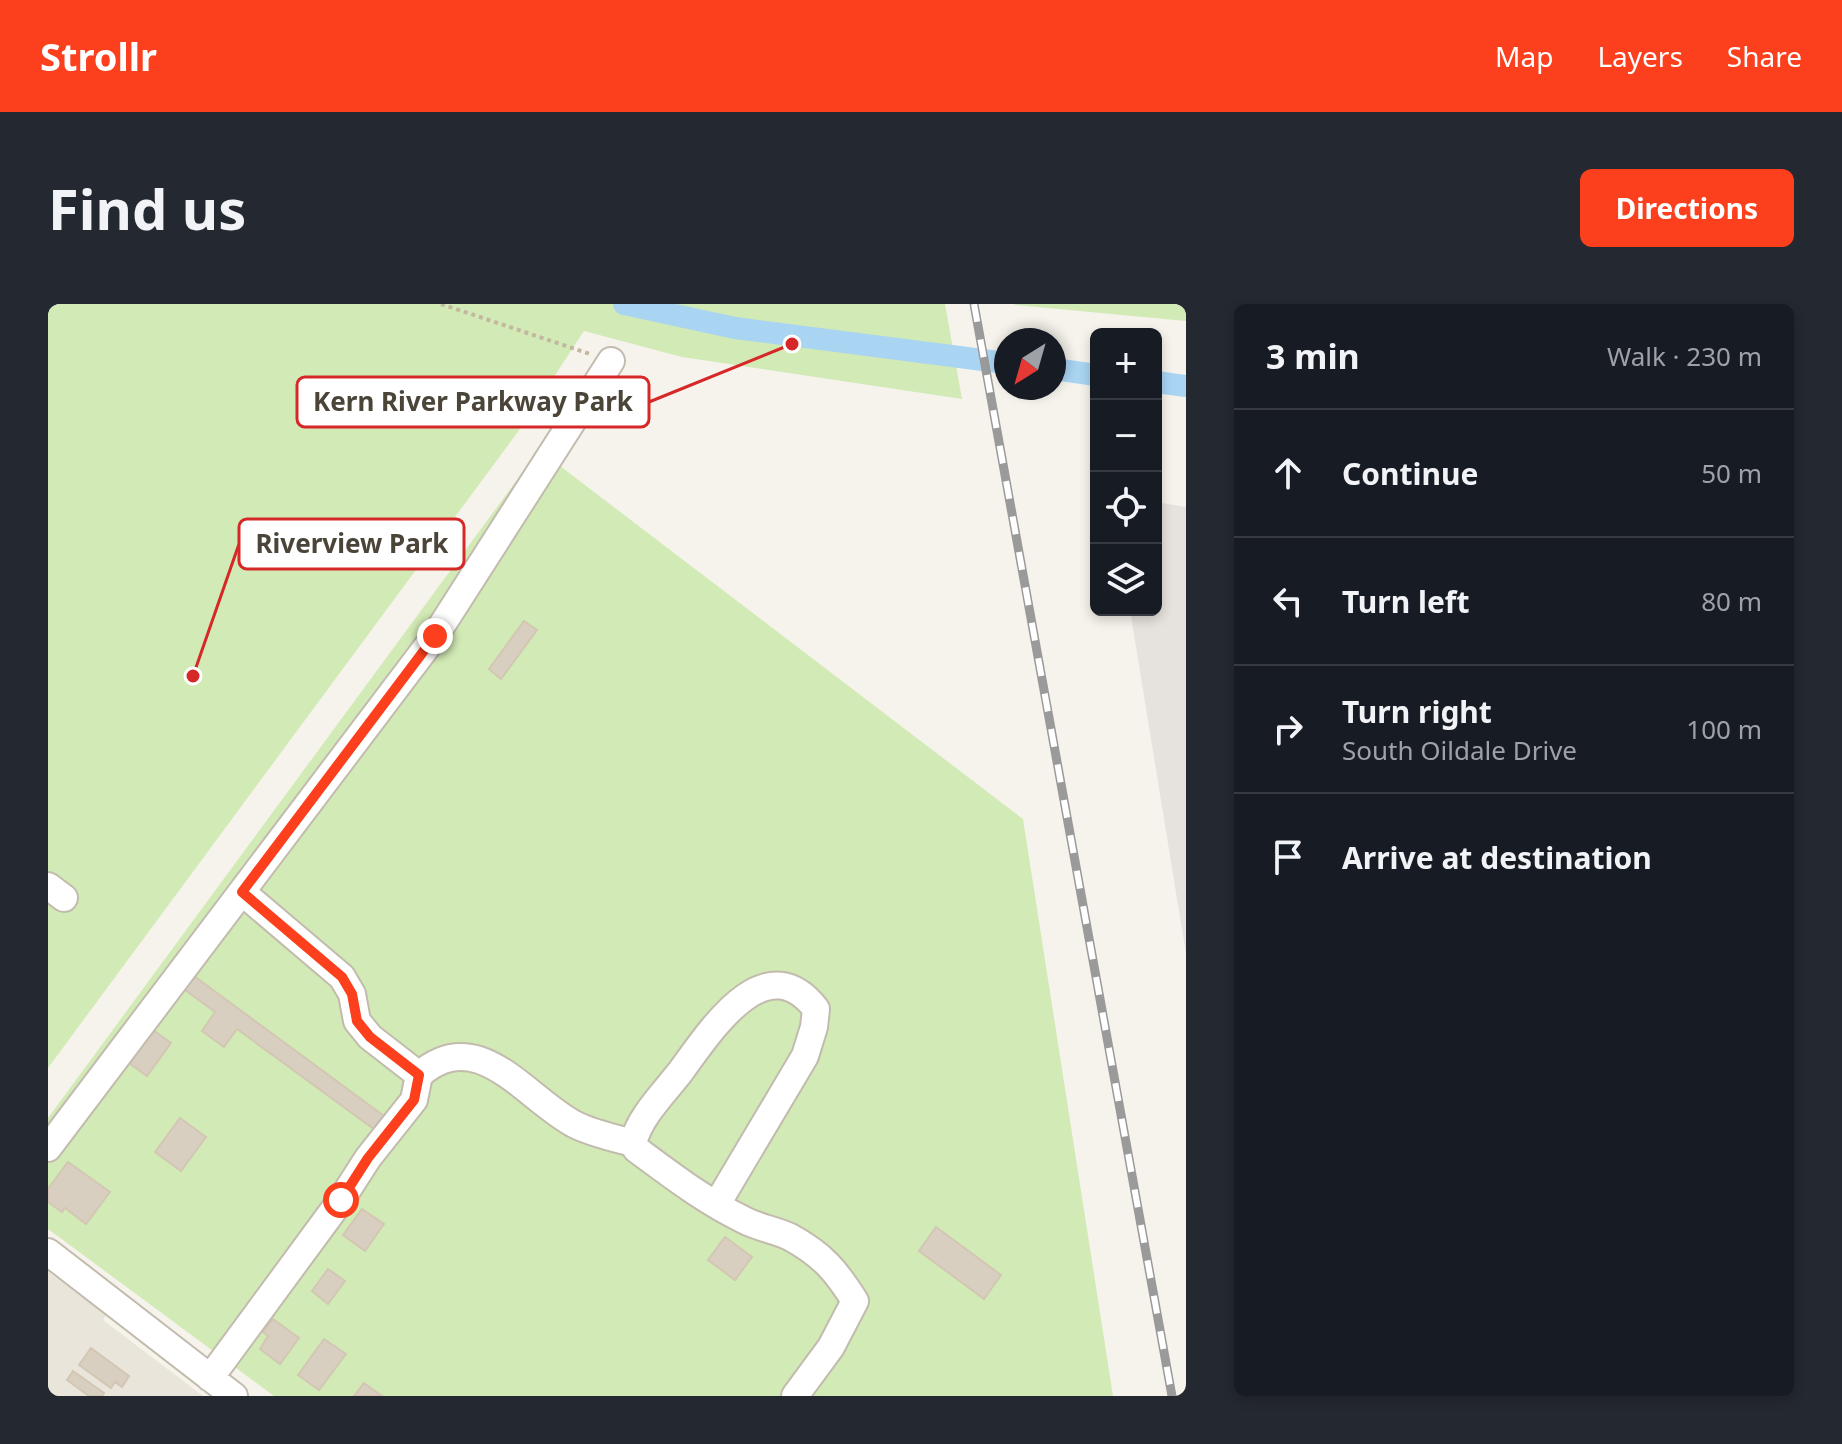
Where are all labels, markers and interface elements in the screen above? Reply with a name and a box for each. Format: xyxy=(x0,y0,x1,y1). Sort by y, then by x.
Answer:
text: Strollr xyxy=(40,30,157,82)
text: Map xyxy=(1495,37,1553,75)
text: Layers xyxy=(1597,37,1683,75)
text: Share xyxy=(1727,37,1802,75)
button: Directions xyxy=(1580,169,1794,247)
text: Find us xyxy=(48,170,246,246)
north arrow xyxy=(994,328,1066,400)
map controls xyxy=(1090,328,1162,616)
button: + xyxy=(1090,328,1162,400)
text: 3 min xyxy=(1266,333,1360,379)
text: Walk · 230 m xyxy=(1607,338,1762,374)
callout: Kern River Parkway Park xyxy=(297,377,649,427)
text: Kern River Parkway Park xyxy=(313,383,634,419)
button: − xyxy=(1090,400,1162,472)
icon: ahead xyxy=(1266,451,1310,495)
text: Continue xyxy=(1342,453,1478,494)
text: 50 m xyxy=(1701,455,1762,491)
button: locate xyxy=(1090,472,1162,544)
callout: Riverview Park xyxy=(239,519,464,569)
text: Riverview Park xyxy=(256,525,449,561)
button: layers xyxy=(1090,544,1162,616)
icon: left xyxy=(1266,579,1310,623)
text: Turn left xyxy=(1342,581,1470,622)
text: 80 m xyxy=(1701,583,1762,619)
route end xyxy=(417,618,453,654)
text: Turn right xyxy=(1342,691,1492,732)
icon: right xyxy=(1266,707,1310,751)
text: 100 m xyxy=(1686,711,1762,747)
text: South Oildale Drive xyxy=(1342,732,1577,768)
icon: arrive xyxy=(1266,835,1310,879)
text: Arrive at destination xyxy=(1342,837,1652,878)
route start xyxy=(323,1182,359,1218)

